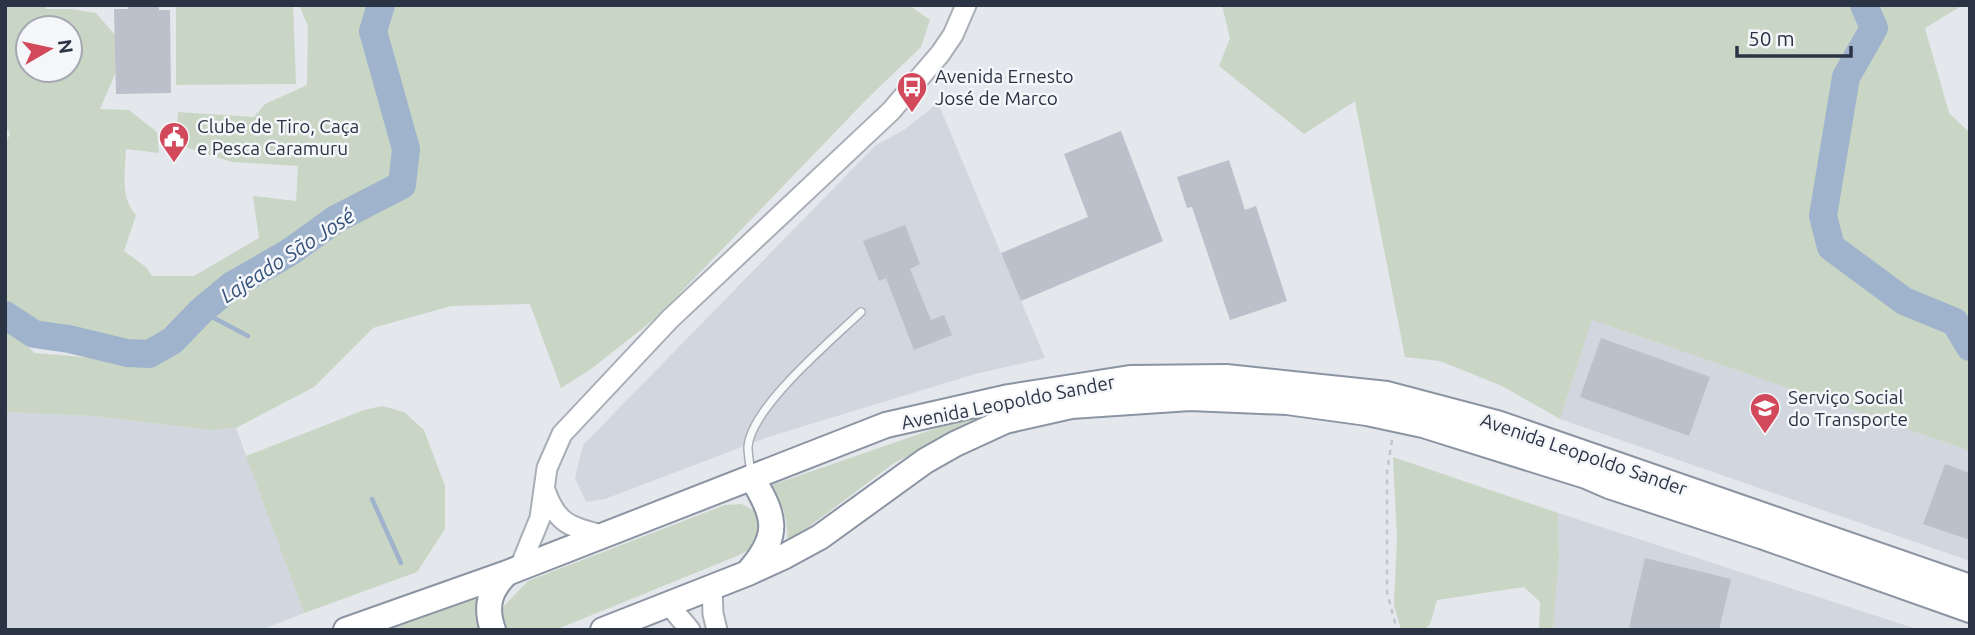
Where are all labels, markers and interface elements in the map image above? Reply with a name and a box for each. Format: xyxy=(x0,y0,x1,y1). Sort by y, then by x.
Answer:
north arrow xyxy=(14,14,84,84)
scale bar xyxy=(1737,14,1851,58)
text: 50 m xyxy=(1748,26,1795,50)
text: N xyxy=(54,38,78,55)
place label: Avenida Ernesto José de Marco xyxy=(935,65,1074,109)
bus stop icon: Avenida Ernesto José de Marco xyxy=(895,70,929,114)
place label: Clube de Tiro, Caça e Pesca Caramuru xyxy=(197,115,359,159)
public building icon: Clube de Tiro, Caça e Pesca Caramuru xyxy=(157,120,191,164)
water label: Lajeado São José xyxy=(216,203,359,307)
street label: Avenida Leopoldo Sander xyxy=(899,371,1117,433)
place label: Serviço Social do Transporte xyxy=(1788,386,1908,430)
school or university icon: Serviço Social do Transporte xyxy=(1748,391,1782,435)
street label: Avenida Leopoldo Sander xyxy=(1478,408,1690,500)

